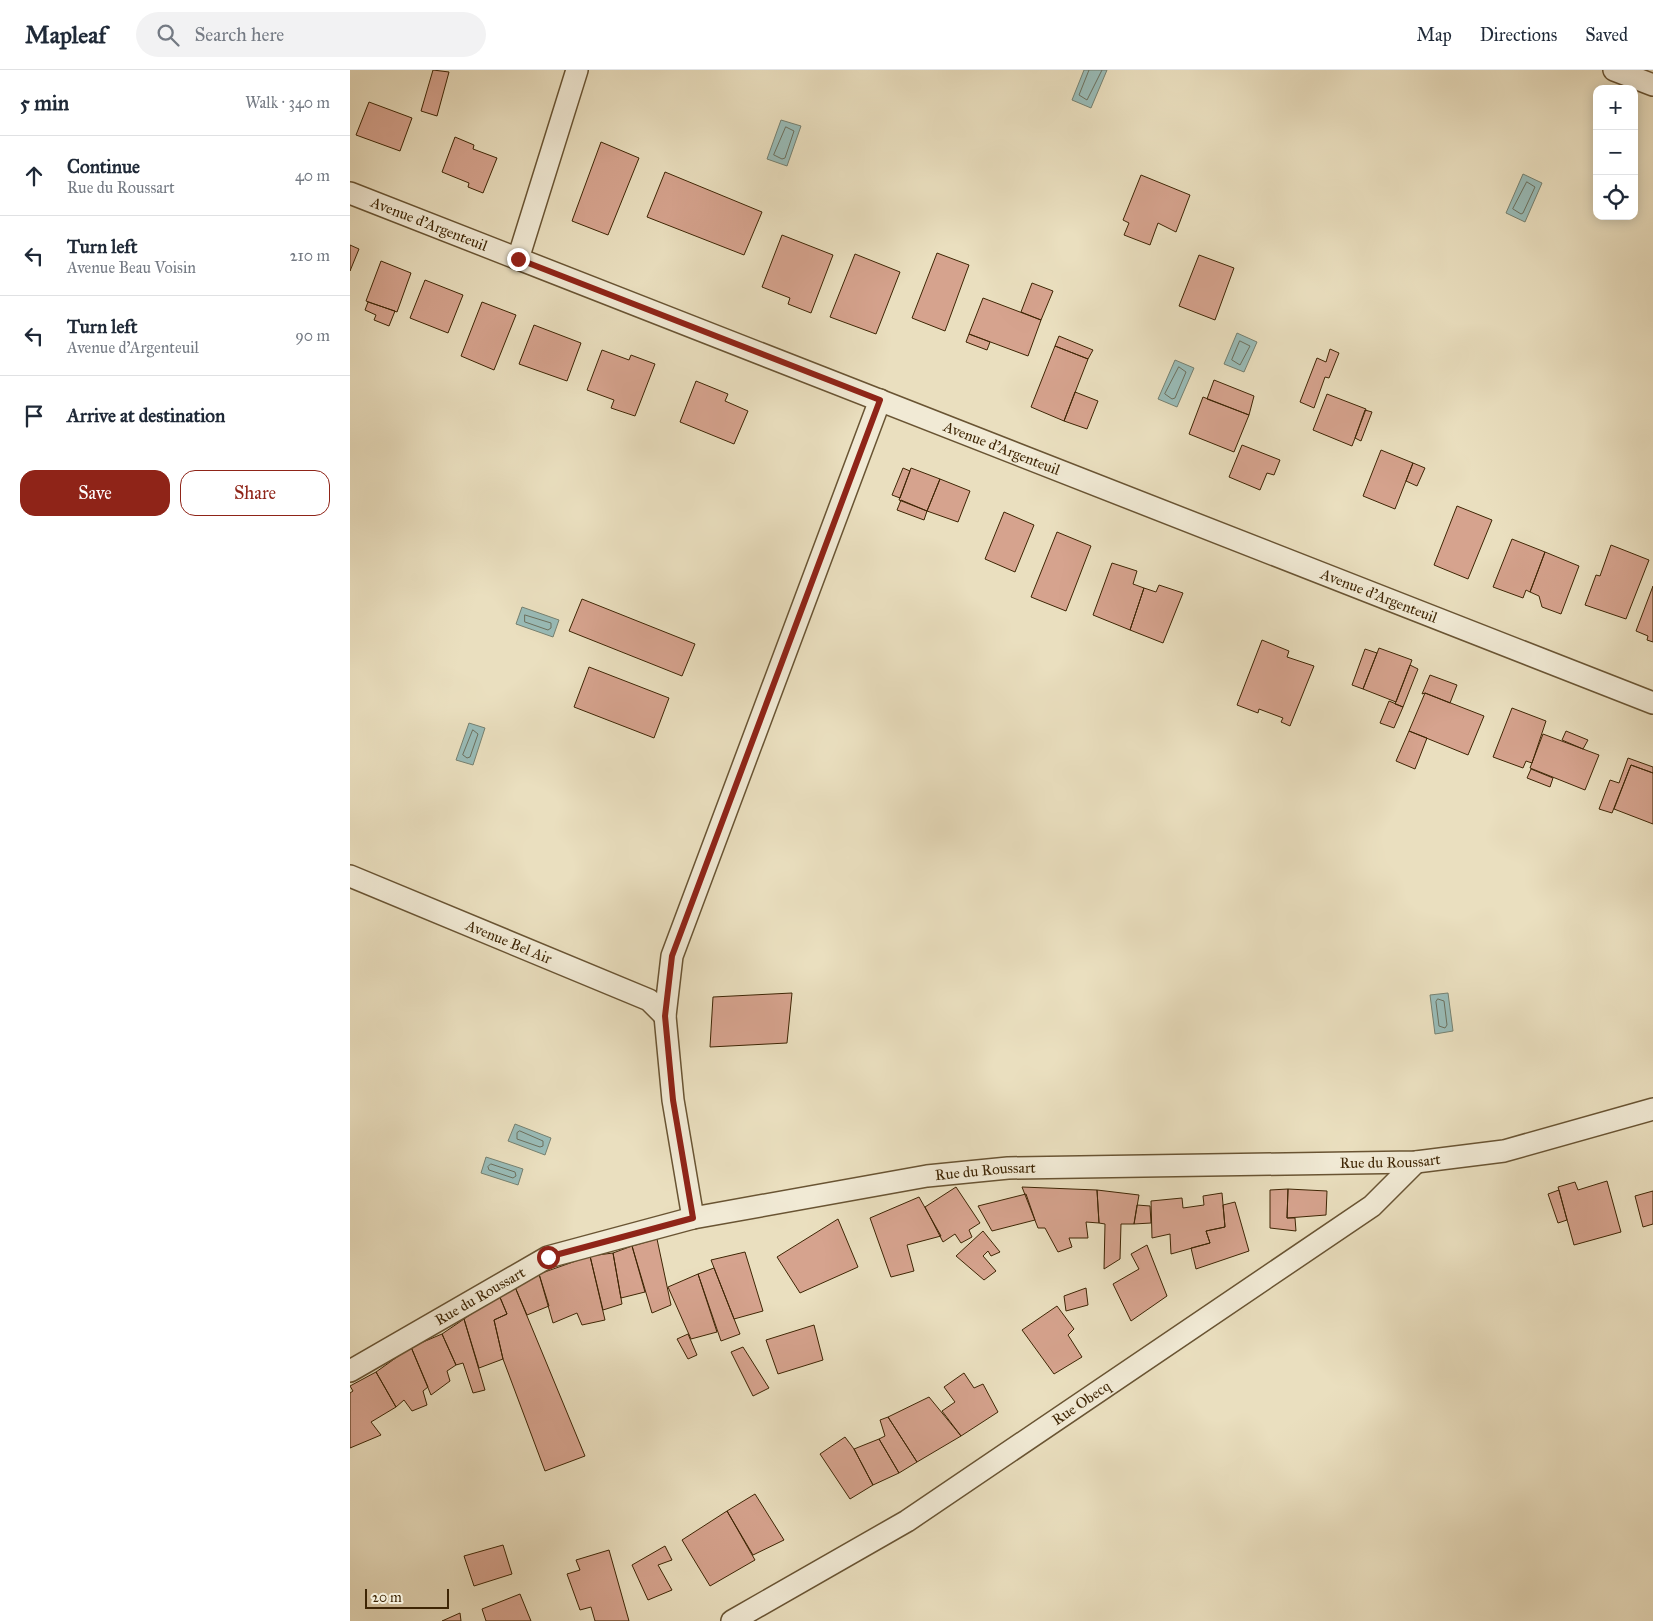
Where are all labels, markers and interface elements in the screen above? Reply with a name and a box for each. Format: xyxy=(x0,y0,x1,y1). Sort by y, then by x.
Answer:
search box xyxy=(136,12,486,57)
text: Mapleaf xyxy=(25,20,106,50)
icon: search xyxy=(154,21,182,49)
text: Search here xyxy=(194,23,284,46)
text: Map xyxy=(1416,24,1452,46)
text: Directions xyxy=(1480,24,1557,46)
text: Saved xyxy=(1585,24,1628,46)
map controls xyxy=(1593,85,1638,220)
button: + xyxy=(1593,85,1638,130)
text: 5 min xyxy=(20,90,69,116)
text: Walk · 340 m xyxy=(245,93,330,112)
button: − xyxy=(1593,130,1638,175)
text: Continue xyxy=(67,155,140,178)
icon: ahead xyxy=(20,162,48,190)
text: 40 m xyxy=(295,166,330,185)
button: locate xyxy=(1593,175,1638,220)
text: Rue du Roussart xyxy=(67,178,175,197)
street label: Avenue d'Argenteuil xyxy=(367,193,491,255)
text: Turn left xyxy=(67,235,137,258)
icon: left xyxy=(20,242,48,270)
text: 210 m xyxy=(290,246,330,265)
route end xyxy=(507,248,530,271)
text: Avenue Beau Voisin xyxy=(67,258,196,277)
text: Turn left xyxy=(67,315,137,338)
icon: left xyxy=(20,322,48,350)
text: 90 m xyxy=(295,326,330,345)
text: Avenue d'Argenteuil xyxy=(67,338,199,357)
icon: arrive xyxy=(20,402,48,430)
text: Arrive at destination xyxy=(67,404,225,427)
street label: Avenue d'Argenteuil xyxy=(940,417,1064,479)
button: Save xyxy=(20,470,170,516)
button: Share xyxy=(180,470,330,516)
street label: Avenue d'Argenteuil xyxy=(1317,564,1441,627)
street label: Avenue Bel Air xyxy=(462,916,555,968)
street label: Rue du Roussart xyxy=(1340,1150,1442,1172)
street label: Rue du Roussart xyxy=(934,1159,1037,1184)
route start xyxy=(537,1246,560,1269)
street label: Rue du Roussart xyxy=(432,1263,529,1329)
street label: Rue Obecq xyxy=(1049,1376,1115,1429)
scale bar xyxy=(365,1586,449,1609)
text: 20 m xyxy=(372,1589,402,1606)

